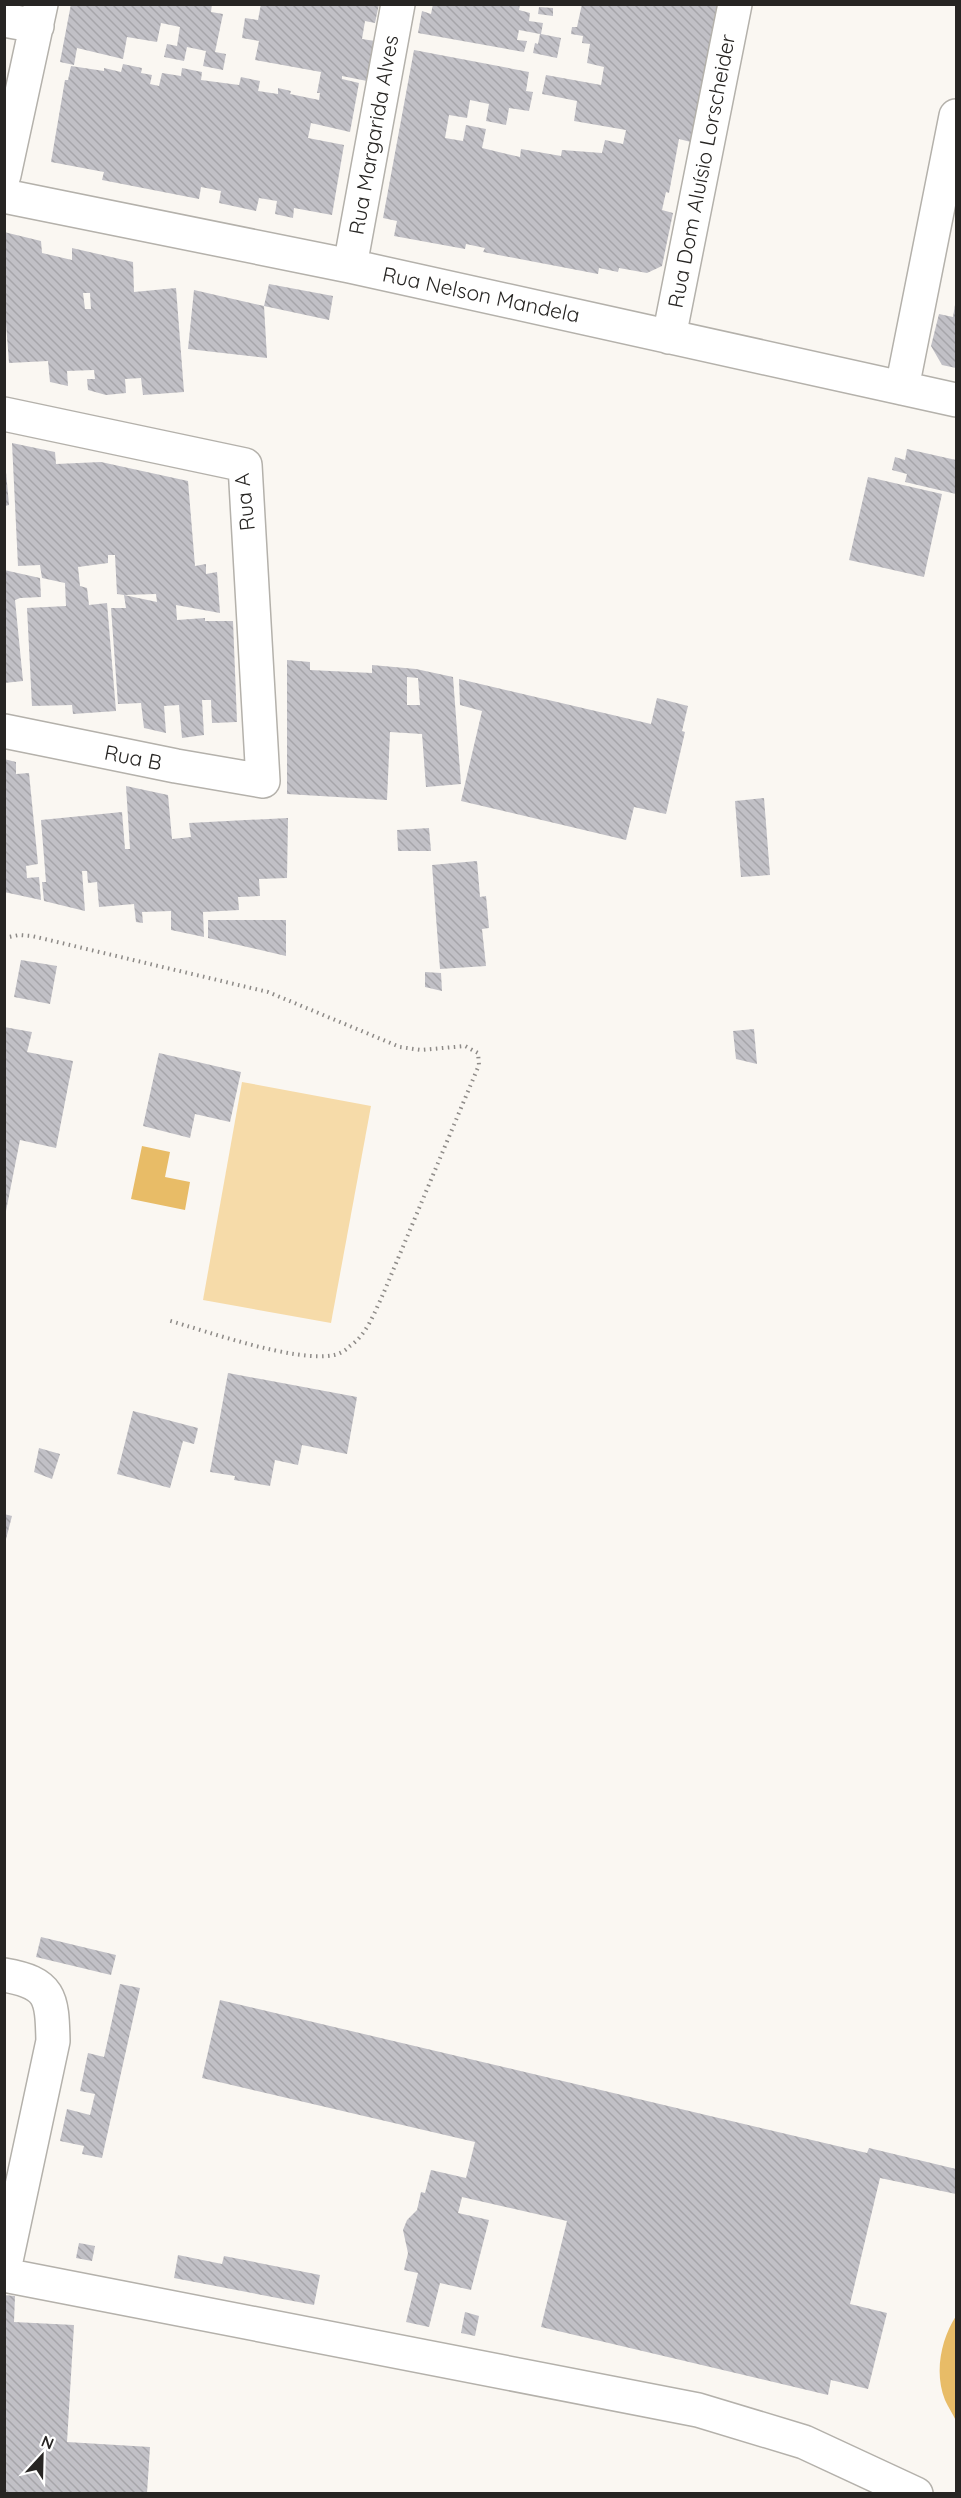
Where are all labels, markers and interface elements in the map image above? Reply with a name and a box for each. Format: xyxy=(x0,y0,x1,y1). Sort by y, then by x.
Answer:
street label: Rua Dom Aluísio Lorscheider xyxy=(662,32,740,310)
street label: Rua Margarida Alves xyxy=(343,33,403,237)
street label: Rua Nelson Mandela xyxy=(380,260,582,328)
street label: Rua A xyxy=(228,472,260,532)
street label: Rua B xyxy=(102,739,164,775)
north arrow xyxy=(12,2426,72,2486)
text: N xyxy=(38,2431,57,2454)

